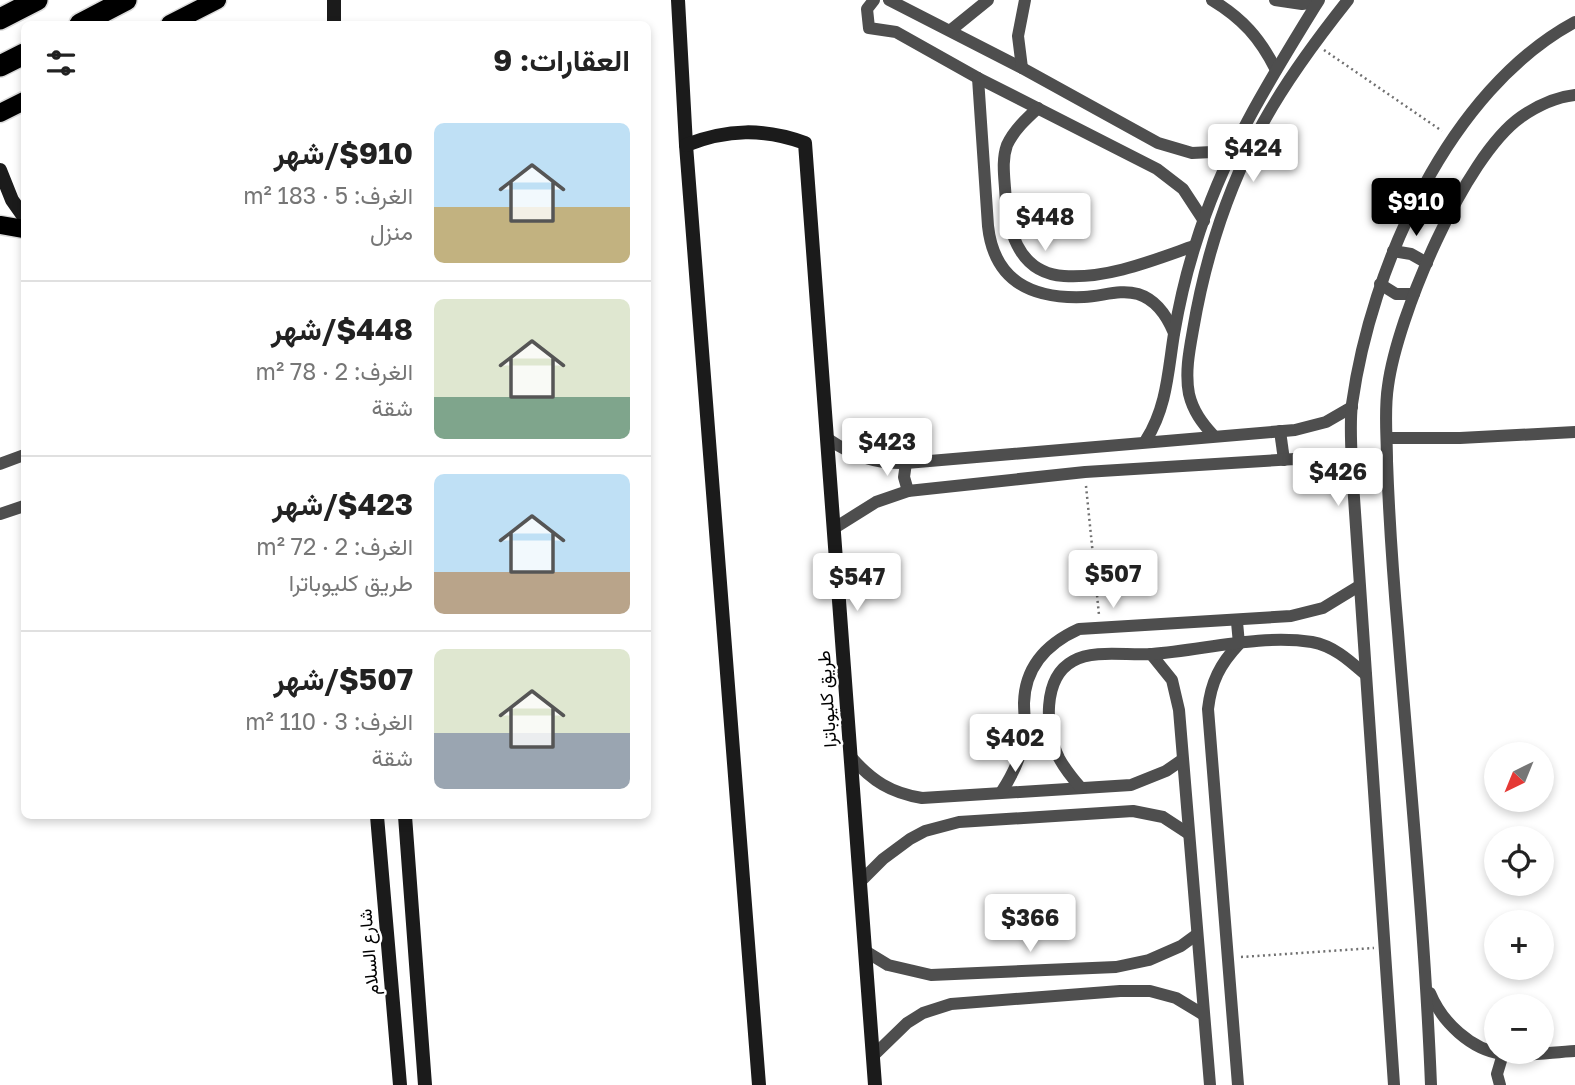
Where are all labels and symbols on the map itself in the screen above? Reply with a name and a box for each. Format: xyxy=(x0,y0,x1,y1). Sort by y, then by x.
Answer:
pin: $424 xyxy=(1212,124,1294,184)
pin: $910 xyxy=(1375,178,1457,238)
pin: $448 xyxy=(1004,194,1086,253)
pin: $423 xyxy=(846,419,928,478)
pin: $426 xyxy=(1297,448,1379,508)
pin: $507 xyxy=(1072,550,1154,610)
pin: $547 xyxy=(816,554,898,613)
street label: طريق كليوباترا xyxy=(812,650,841,748)
pin: $402 xyxy=(974,714,1056,774)
north arrow xyxy=(1484,742,1554,812)
pin: $366 xyxy=(989,894,1071,954)
street label: شارع السلام xyxy=(353,908,385,996)

